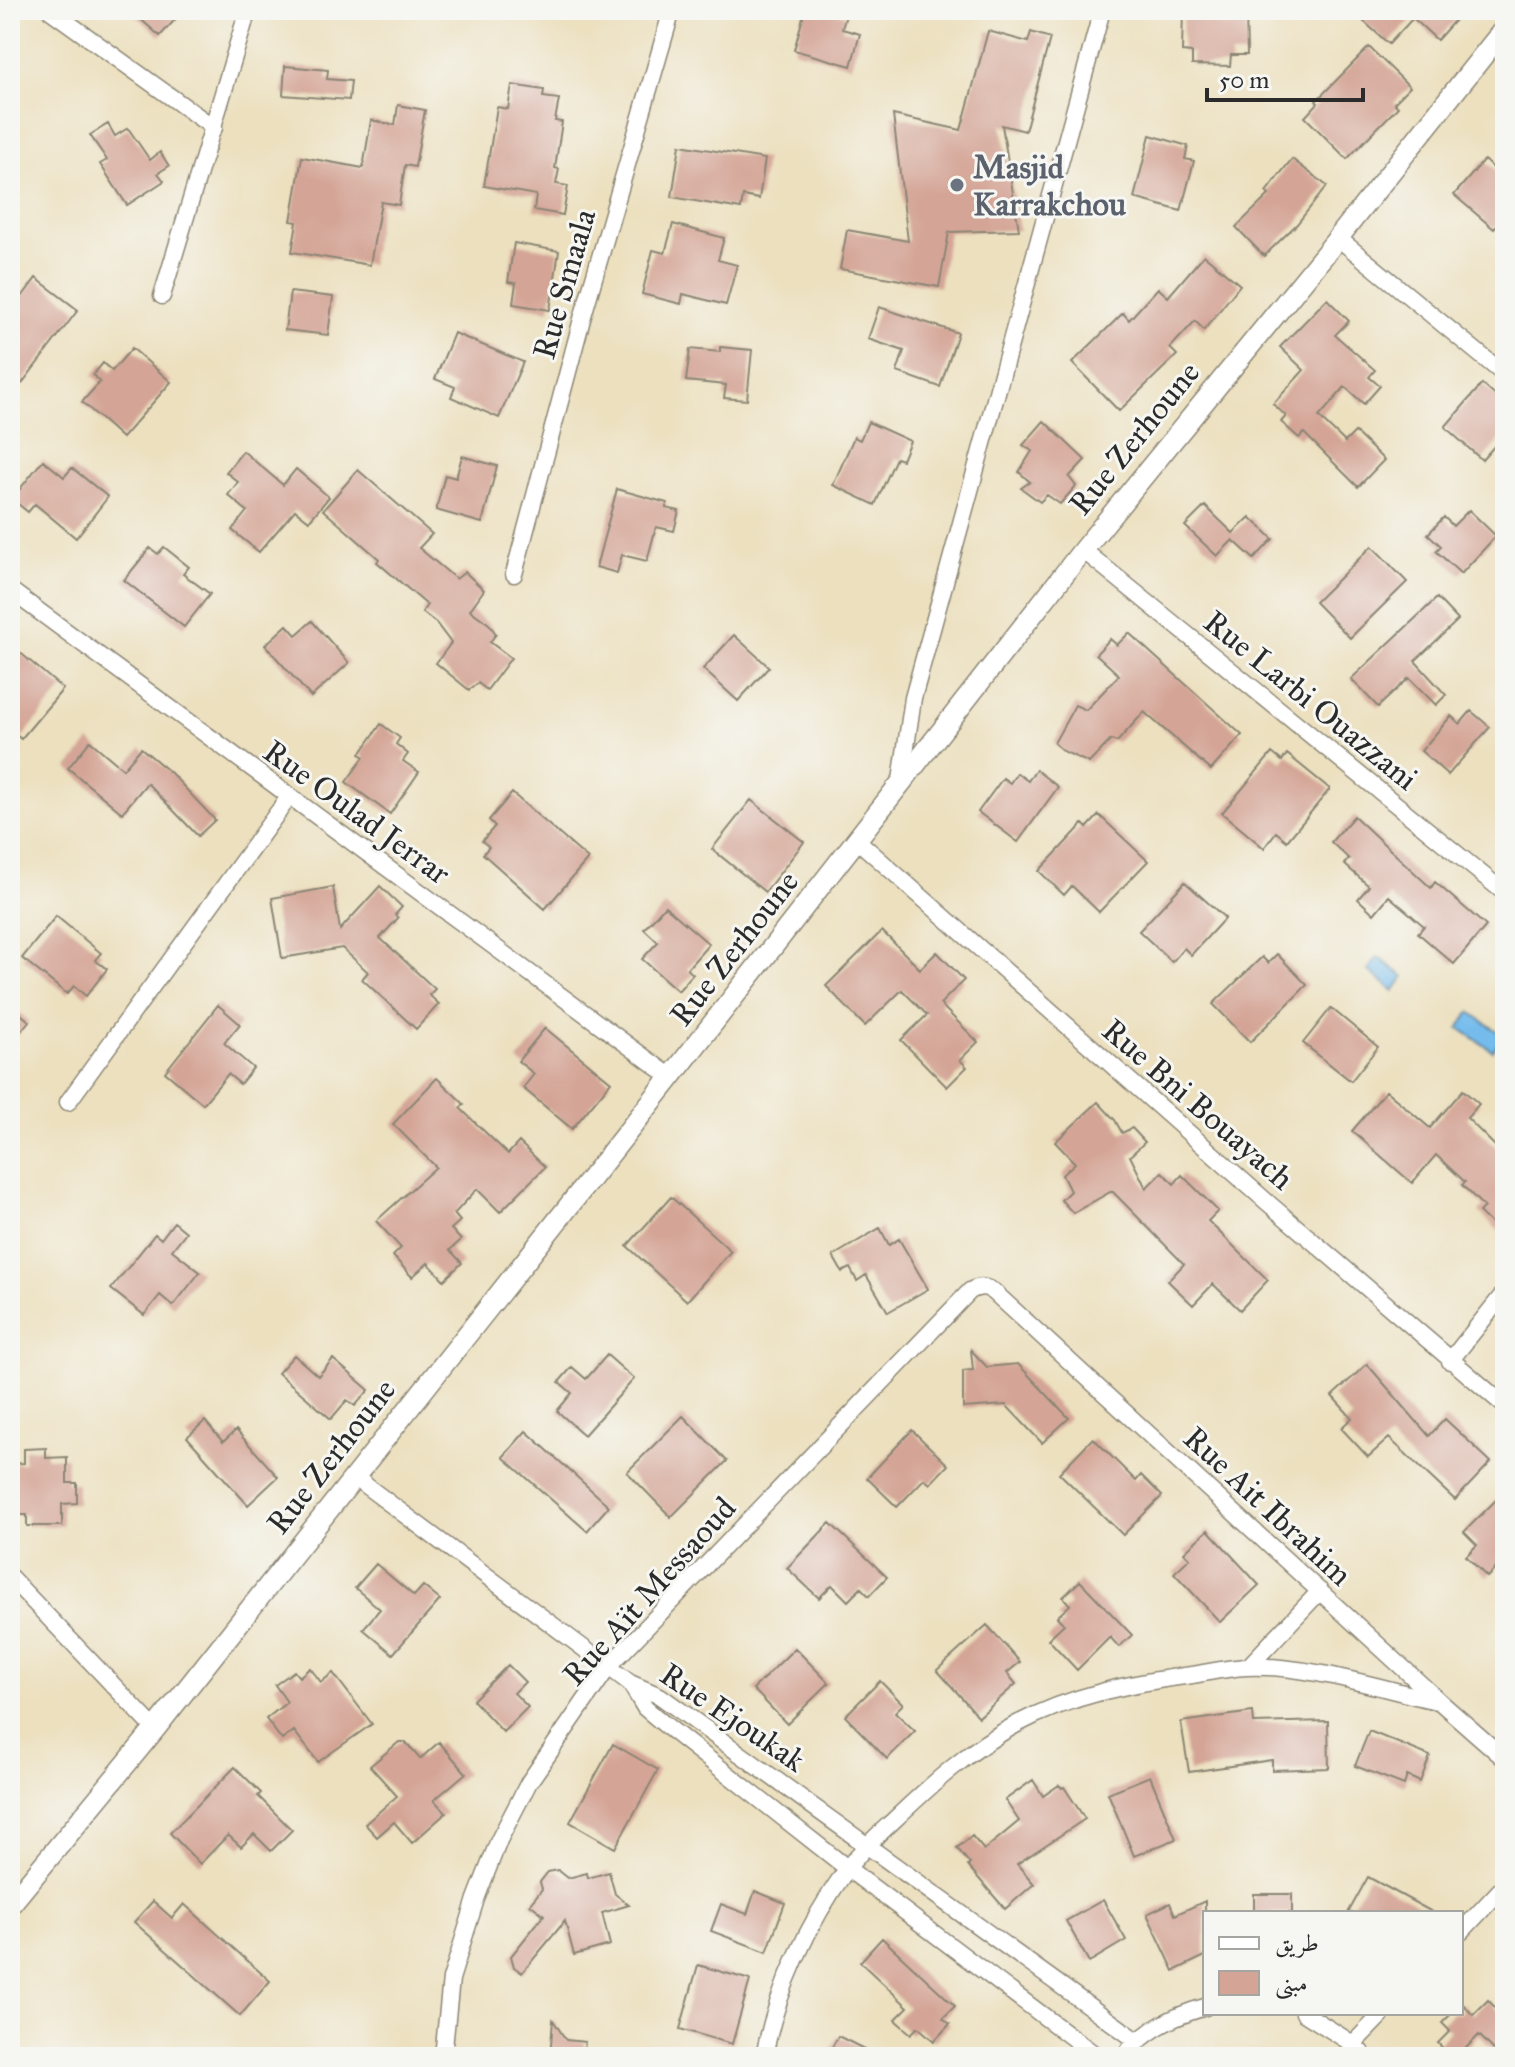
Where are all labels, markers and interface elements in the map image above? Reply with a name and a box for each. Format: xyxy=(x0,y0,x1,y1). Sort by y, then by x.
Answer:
scale bar xyxy=(1207,52,1363,102)
text: 50 m xyxy=(1219,65,1269,95)
place label: Masjid Karrakchou xyxy=(973,148,1126,224)
marker: Masjid Karrakchou xyxy=(948,176,966,194)
street label: Rue Smaala xyxy=(525,204,605,364)
street label: Rue Zerhoune xyxy=(1061,354,1208,523)
street label: Rue Larbi Ouazzani xyxy=(1196,602,1426,799)
street label: Rue Oulad Jerrar xyxy=(256,732,458,893)
street label: Rue Zerhoune xyxy=(662,863,807,1034)
street label: Rue Bni Bouayach xyxy=(1094,1011,1302,1198)
street label: Rue Zerhoune xyxy=(259,1371,404,1542)
street label: Rue Ait Ibrahim xyxy=(1175,1418,1360,1594)
street label: Rue Aït Messaoud xyxy=(555,1489,744,1694)
street label: Rue Ejoukak xyxy=(653,1655,813,1780)
legend xyxy=(1203,1911,1463,2015)
text: طريق xyxy=(1275,1928,1319,1958)
text: مبنى xyxy=(1275,1968,1308,2000)

